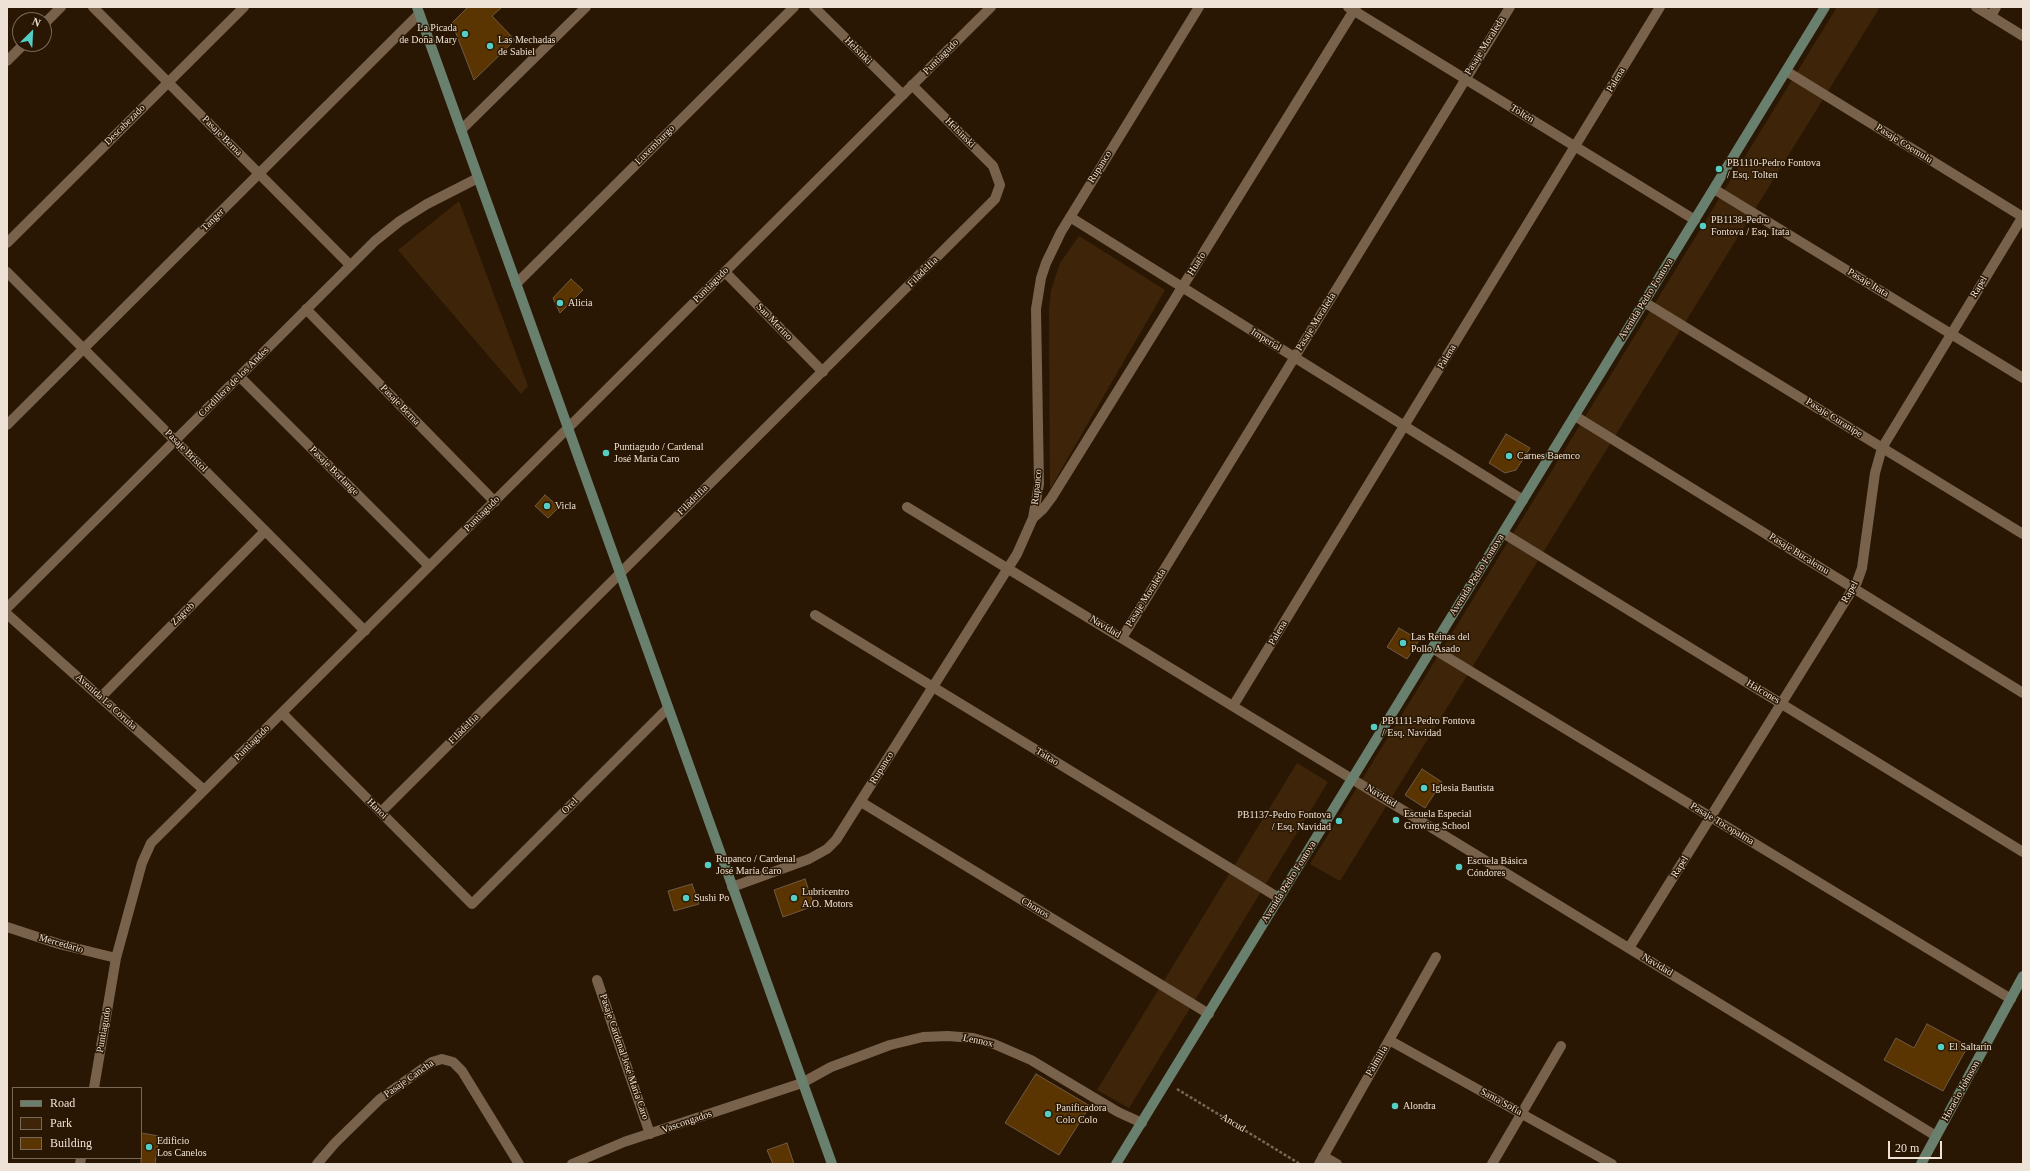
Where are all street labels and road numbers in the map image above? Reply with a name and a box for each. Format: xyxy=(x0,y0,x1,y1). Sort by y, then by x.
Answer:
street label: Pasaje Moraleda xyxy=(1462,15,1508,77)
street label: Helsinki xyxy=(842,35,874,67)
street label: Puntiagudo xyxy=(921,37,961,77)
street label: Palena xyxy=(1604,65,1628,95)
street label: Descabezado xyxy=(102,102,148,148)
street label: Toltén xyxy=(1508,102,1536,126)
street label: Pasaje Berna xyxy=(199,113,245,159)
street label: Helsinski xyxy=(942,115,978,151)
street label: Pasaje Coemulu xyxy=(1873,122,1935,166)
street label: Luxemburgo xyxy=(633,123,677,167)
street label: Rupanco xyxy=(1085,149,1115,185)
street label: Tanger xyxy=(199,206,227,234)
street label: Huafo xyxy=(1185,250,1209,278)
street label: Filadelfia xyxy=(905,254,941,290)
street label: Avenida Pedro Fontova xyxy=(1616,256,1676,342)
street label: Puntiagudo xyxy=(691,265,731,305)
street label: Pasaje Itata xyxy=(1845,266,1891,300)
street label: Rapel xyxy=(1968,274,1990,300)
street label: Pasaje Moraleda xyxy=(1293,291,1339,353)
street label: San Merino xyxy=(753,301,795,343)
street label: Imperial xyxy=(1248,326,1284,354)
street label: Palena xyxy=(1435,342,1459,372)
street label: Cordillera de los Andes xyxy=(196,344,272,420)
street label: Pasaje Berna xyxy=(378,382,422,428)
street label: Pasaje Curanipe xyxy=(1803,396,1865,440)
street label: Pasaje Bristol xyxy=(162,427,210,475)
street label: Pasaje Borlange xyxy=(307,444,361,498)
street label: Rupanco xyxy=(1029,469,1045,505)
street label: Filadelfia xyxy=(675,482,711,518)
street label: Puntiagudo xyxy=(462,494,502,534)
street label: Pasaje Bucalemu xyxy=(1767,531,1831,577)
street label: Avenida Pedro Fontova xyxy=(1447,532,1507,618)
street label: Pasaje Moraleda xyxy=(1123,567,1169,629)
street label: Rapel xyxy=(1839,579,1861,605)
street label: Zagreb xyxy=(169,600,197,628)
street label: Navidad xyxy=(1087,613,1123,641)
street label: Palena xyxy=(1266,618,1290,648)
street label: Avenida La Coruña xyxy=(73,671,139,733)
street label: Halcones xyxy=(1744,677,1782,707)
street label: Filadelfia xyxy=(446,711,482,747)
street label: Puntiagudo xyxy=(232,723,272,763)
street label: Taitao xyxy=(1033,745,1061,769)
street label: Rupanco xyxy=(867,750,897,786)
street label: Navidad xyxy=(1363,782,1399,810)
street label: Orel xyxy=(559,795,581,817)
street label: Hanoi xyxy=(364,796,390,822)
street label: Pasaje Tocopalma xyxy=(1688,800,1756,848)
street label: Avenida Pedro Fontova xyxy=(1259,839,1319,925)
street label: Rapel xyxy=(1669,854,1691,880)
street label: Chonos xyxy=(1019,895,1051,921)
street label: Mercedario xyxy=(37,932,85,956)
street label: Navidad xyxy=(1639,951,1675,979)
street label: Pasaje Cardenal José María Caro xyxy=(597,993,651,1121)
street label: Puntiagudo xyxy=(94,1007,114,1053)
street label: Lennox xyxy=(962,1032,994,1050)
street label: Palmilla xyxy=(1363,1044,1391,1078)
street label: Pasaje Cancha xyxy=(382,1057,436,1101)
street label: Horacio Johnson xyxy=(1939,1059,1983,1123)
street label: Santa Sofía xyxy=(1478,1086,1524,1118)
street label: Vascongados xyxy=(660,1108,714,1136)
street label: Ancud xyxy=(1218,1111,1248,1135)

